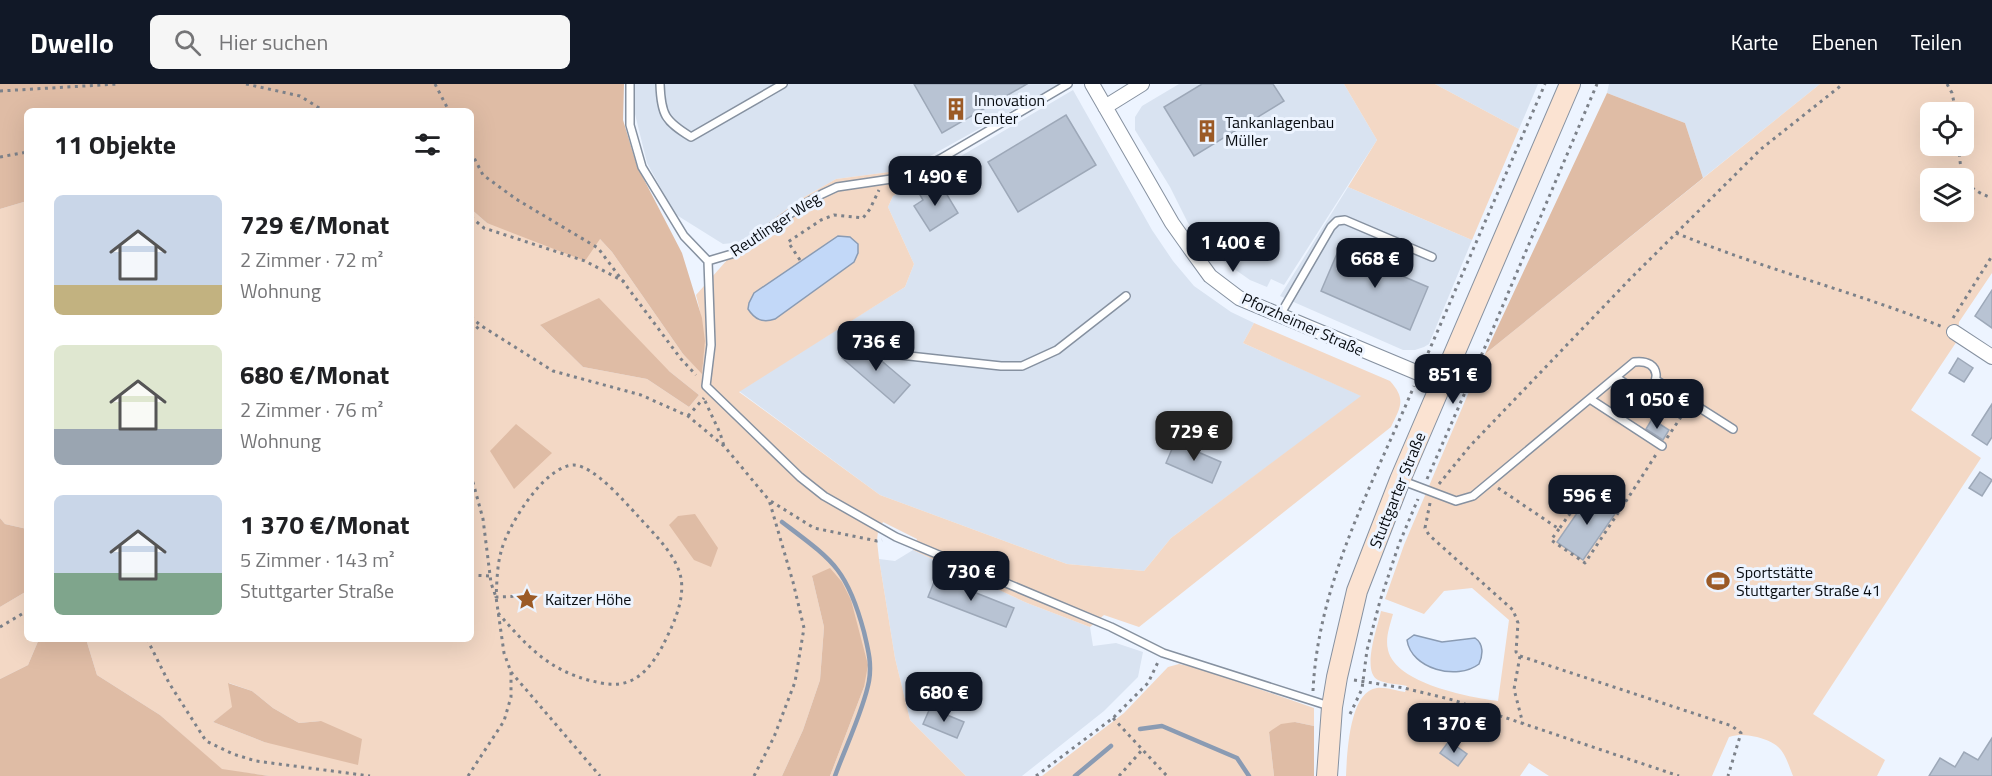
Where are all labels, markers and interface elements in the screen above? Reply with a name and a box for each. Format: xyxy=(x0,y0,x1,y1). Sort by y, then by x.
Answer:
search box xyxy=(150,15,570,69)
text: Dwello xyxy=(30,21,114,64)
text: Hier suchen xyxy=(219,25,328,59)
icon: search xyxy=(171,26,204,59)
text: Karte xyxy=(1731,26,1778,58)
text: Ebenen xyxy=(1811,26,1878,58)
text: Teilen xyxy=(1911,26,1962,58)
place label: Innovation Center xyxy=(974,88,1045,130)
building icon: Innovation Center xyxy=(943,96,969,122)
map controls xyxy=(1920,102,1974,222)
button: locate xyxy=(1920,102,1974,156)
place label: Tankanlagenbau Müller xyxy=(1225,110,1334,152)
building icon: Tankanlagenbau Müller xyxy=(1194,118,1220,144)
text: 11 Objekte xyxy=(54,125,176,164)
icon: filters xyxy=(411,128,444,161)
pin: 1 490 € xyxy=(880,156,990,207)
text: 1 490 € xyxy=(903,160,967,191)
button: layers xyxy=(1920,168,1974,222)
street label: Reutlinger Weg xyxy=(725,186,825,262)
text: 729 €/Monat xyxy=(240,205,389,244)
icon: home xyxy=(102,219,174,291)
pin: 1 400 € xyxy=(1178,222,1288,273)
text: 1 400 € xyxy=(1201,226,1265,257)
pin: 668 € xyxy=(1333,238,1417,289)
text: 668 € xyxy=(1350,242,1400,273)
text: 2 Zimmer · 72 m² xyxy=(240,244,383,275)
text: Wohnung xyxy=(240,275,321,306)
street label: Pforzheimer Straße xyxy=(1238,286,1368,362)
pin: 736 € xyxy=(834,321,918,372)
text: 736 € xyxy=(851,325,901,356)
pin: 851 € xyxy=(1411,354,1495,405)
text: 680 €/Monat xyxy=(240,355,389,394)
text: 851 € xyxy=(1428,358,1478,389)
icon: home xyxy=(102,369,174,441)
pin: 1 050 € xyxy=(1602,379,1712,430)
text: 1 050 € xyxy=(1625,383,1689,414)
text: 2 Zimmer · 76 m² xyxy=(240,394,383,425)
pin: 729 € xyxy=(1152,411,1236,462)
text: 729 € xyxy=(1169,415,1219,446)
text: Wohnung xyxy=(240,425,321,456)
street label: Stuttgarter Straße xyxy=(1363,428,1431,552)
pin: 596 € xyxy=(1545,475,1629,526)
text: 596 € xyxy=(1562,479,1612,510)
text: 1 370 €/Monat xyxy=(240,505,409,544)
icon: home xyxy=(102,519,174,591)
text: 5 Zimmer · 143 m² xyxy=(240,544,395,575)
pin: 730 € xyxy=(929,551,1013,602)
text: 730 € xyxy=(946,555,996,586)
place label: Sportstätte Stuttgarter Straße 41 xyxy=(1736,560,1881,602)
sports icon: Sportstätte Stuttgarter Straße 41 xyxy=(1705,568,1731,594)
text: Stuttgarter Straße xyxy=(240,575,394,606)
place icon: Kaitzer Höhe xyxy=(514,586,540,612)
place label: Kaitzer Höhe xyxy=(545,587,631,611)
pin: 680 € xyxy=(902,672,986,723)
text: 680 € xyxy=(919,676,969,707)
pin: 1 370 € xyxy=(1399,703,1509,754)
text: 1 370 € xyxy=(1422,707,1486,738)

